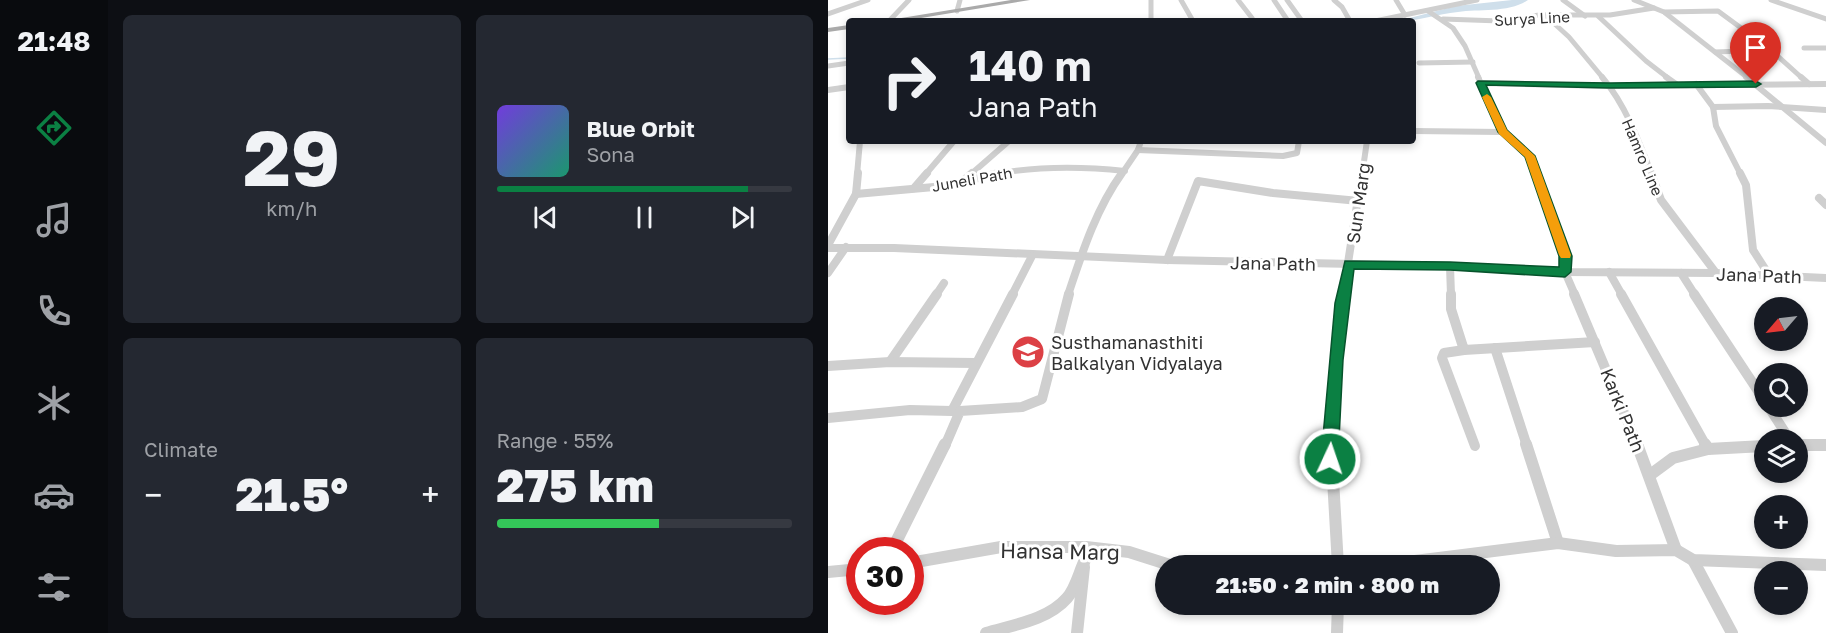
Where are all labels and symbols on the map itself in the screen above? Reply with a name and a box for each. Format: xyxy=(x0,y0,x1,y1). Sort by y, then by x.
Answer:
street label: Surya Line xyxy=(1494,7,1571,29)
pin xyxy=(1730,22,1781,84)
street label: Hamro Line xyxy=(1619,116,1667,199)
street label: Sun Marg xyxy=(1341,161,1375,245)
street label: Juneli Path xyxy=(930,163,1014,195)
street label: Jana Path xyxy=(1230,251,1316,275)
street label: Jana Path xyxy=(1716,263,1802,287)
north arrow xyxy=(1754,297,1808,351)
place label: Susthamanasthiti Balkalyan Vidyalaya xyxy=(1051,331,1223,374)
school or university icon: Susthamanasthiti Balkalyan Vidyalaya xyxy=(1010,334,1046,370)
street label: Karki Path xyxy=(1596,365,1650,455)
position arrow xyxy=(1298,427,1362,491)
speed limit sign: 30 xyxy=(846,537,924,615)
street label: Hansa Marg xyxy=(1000,537,1120,565)

